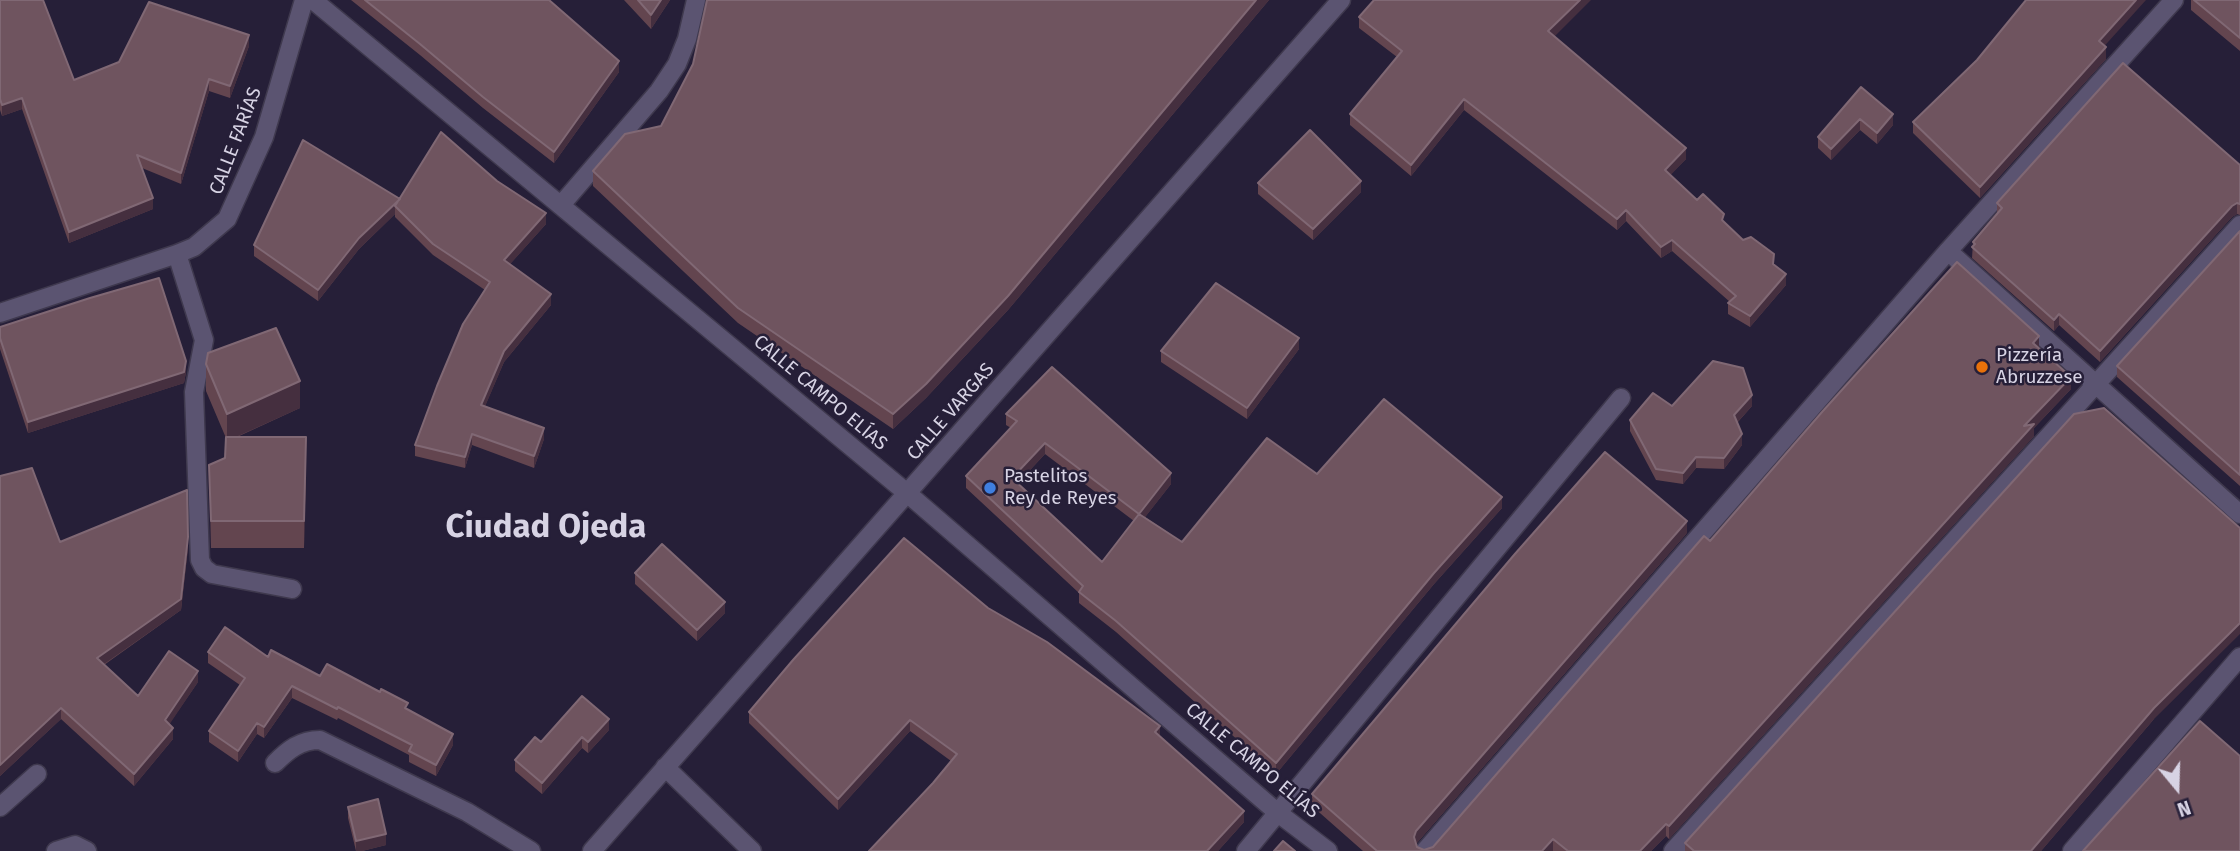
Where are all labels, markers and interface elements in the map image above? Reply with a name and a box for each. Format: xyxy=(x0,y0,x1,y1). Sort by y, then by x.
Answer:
street label: CALLE FARÍAS xyxy=(205,84,267,198)
street label: CALLE CAMPO ELÍAS xyxy=(748,330,892,456)
place label: Pizzería Abruzzese xyxy=(1996,345,2083,389)
street label: CALLE VARGAS xyxy=(903,359,999,465)
marker: Pizzería Abruzzese xyxy=(1974,359,1990,375)
place label: Pastelitos Rey de Reyes xyxy=(1004,466,1117,510)
marker: Pastelitos Rey de Reyes xyxy=(982,480,998,496)
district label: Ciudad Ojeda xyxy=(446,508,646,548)
street label: CALLE CAMPO ELÍAS xyxy=(1180,698,1324,824)
north arrow xyxy=(2142,753,2212,823)
text: N xyxy=(2174,795,2194,821)

